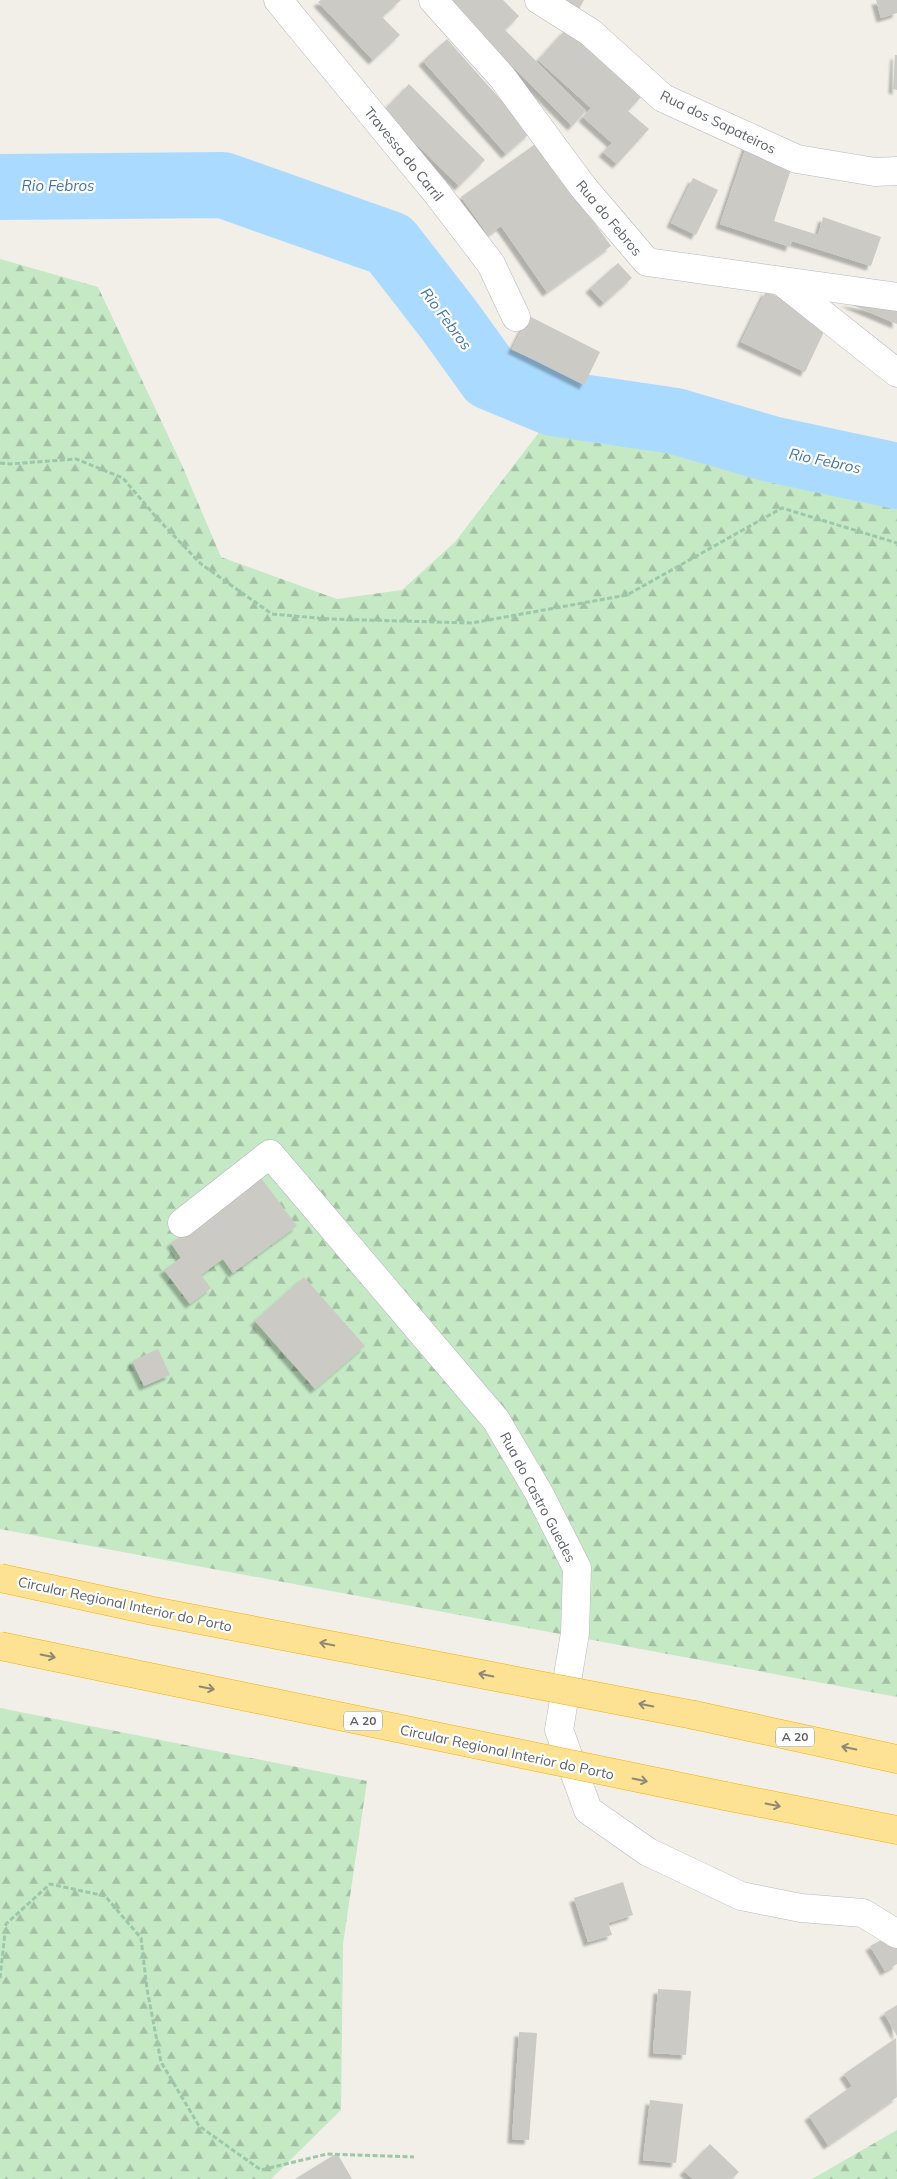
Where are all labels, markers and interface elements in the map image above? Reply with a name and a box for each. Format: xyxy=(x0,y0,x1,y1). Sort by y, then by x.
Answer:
street label: Rua dos Sapateiros xyxy=(657,86,779,158)
street label: Travessa do Carril xyxy=(360,103,448,205)
water label: Rio Febros xyxy=(21,176,95,195)
street label: Rua do Febros xyxy=(572,176,646,260)
water label: Rio Febros xyxy=(417,284,476,354)
water label: Rio Febros xyxy=(787,444,863,477)
street label: Rua do Castro Guedes xyxy=(496,1429,580,1565)
street label: Circular Regional Interior do Porto xyxy=(16,1572,234,1636)
one-way arrow xyxy=(319,1639,335,1649)
one-way arrow xyxy=(39,1652,55,1661)
one-way arrow xyxy=(479,1670,495,1679)
one-way arrow xyxy=(199,1684,215,1694)
one-way arrow xyxy=(638,1700,654,1710)
road number: A 20 xyxy=(344,1712,382,1730)
street label: Circular Regional Interior do Porto xyxy=(398,1720,616,1784)
road number: A 20 xyxy=(776,1728,814,1746)
one-way arrow xyxy=(842,1743,858,1753)
one-way arrow xyxy=(632,1775,648,1785)
one-way arrow xyxy=(764,1801,780,1811)

